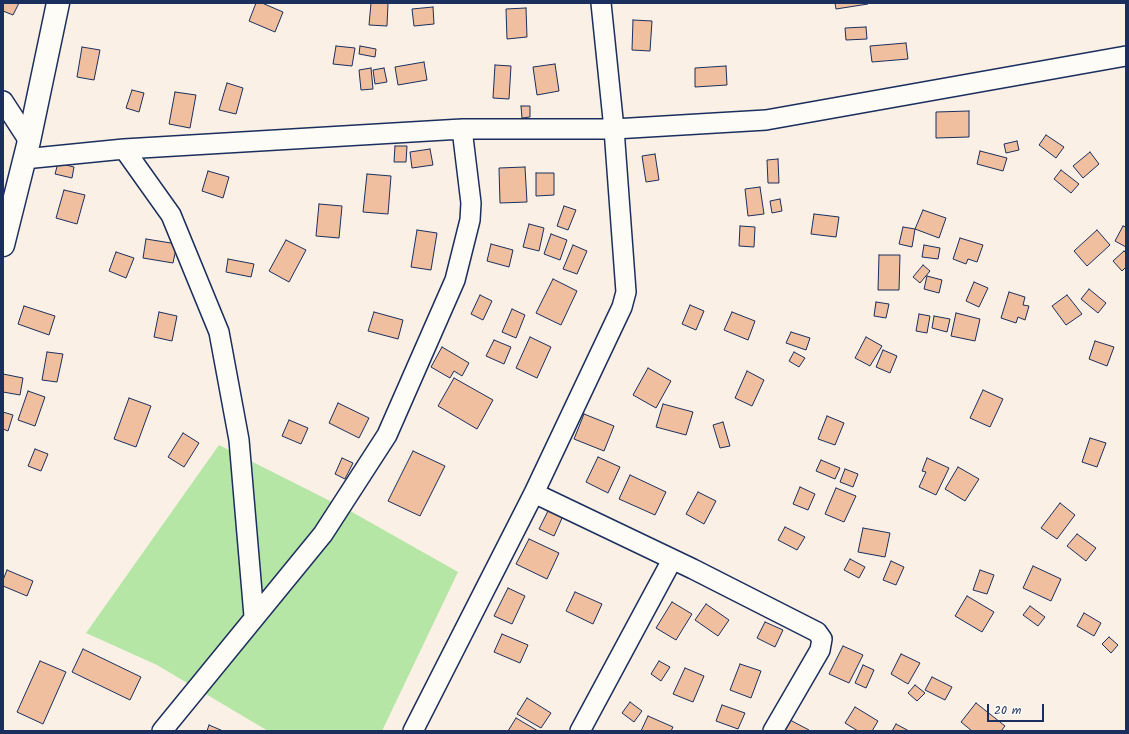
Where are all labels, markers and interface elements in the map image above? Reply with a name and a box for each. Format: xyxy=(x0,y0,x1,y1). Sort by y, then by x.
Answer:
scale bar xyxy=(989,696,1046,722)
text: 20 m xyxy=(994,701,1021,720)

